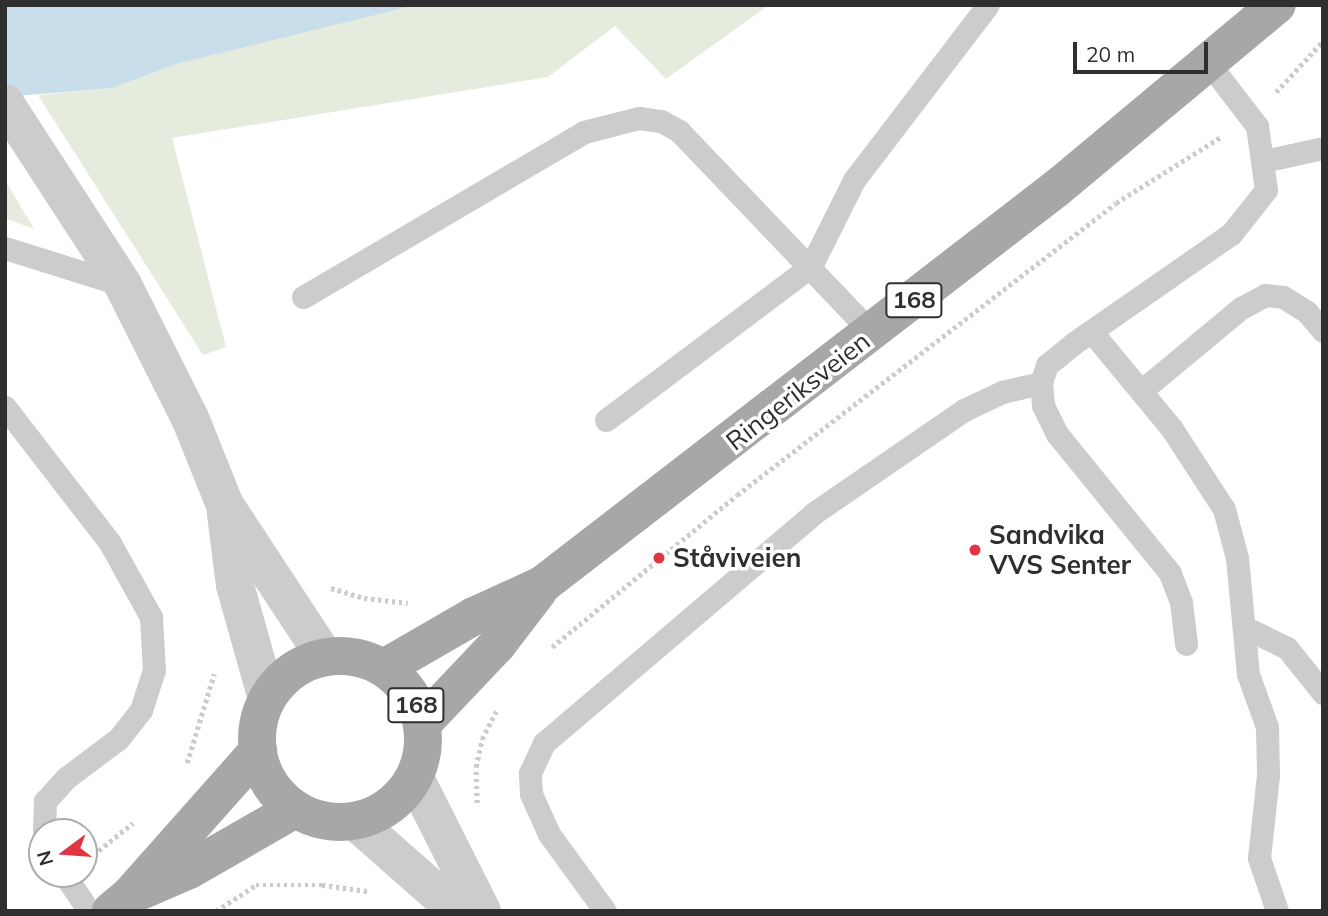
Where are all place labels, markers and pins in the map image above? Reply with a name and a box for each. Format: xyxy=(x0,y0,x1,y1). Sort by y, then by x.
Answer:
place label: Sandvika VVS Senter xyxy=(989,519,1131,580)
place label: Ståviveien xyxy=(673,542,801,574)
marker: Sandvika VVS Senter xyxy=(967,542,983,558)
marker: Ståviveien xyxy=(651,550,667,566)

